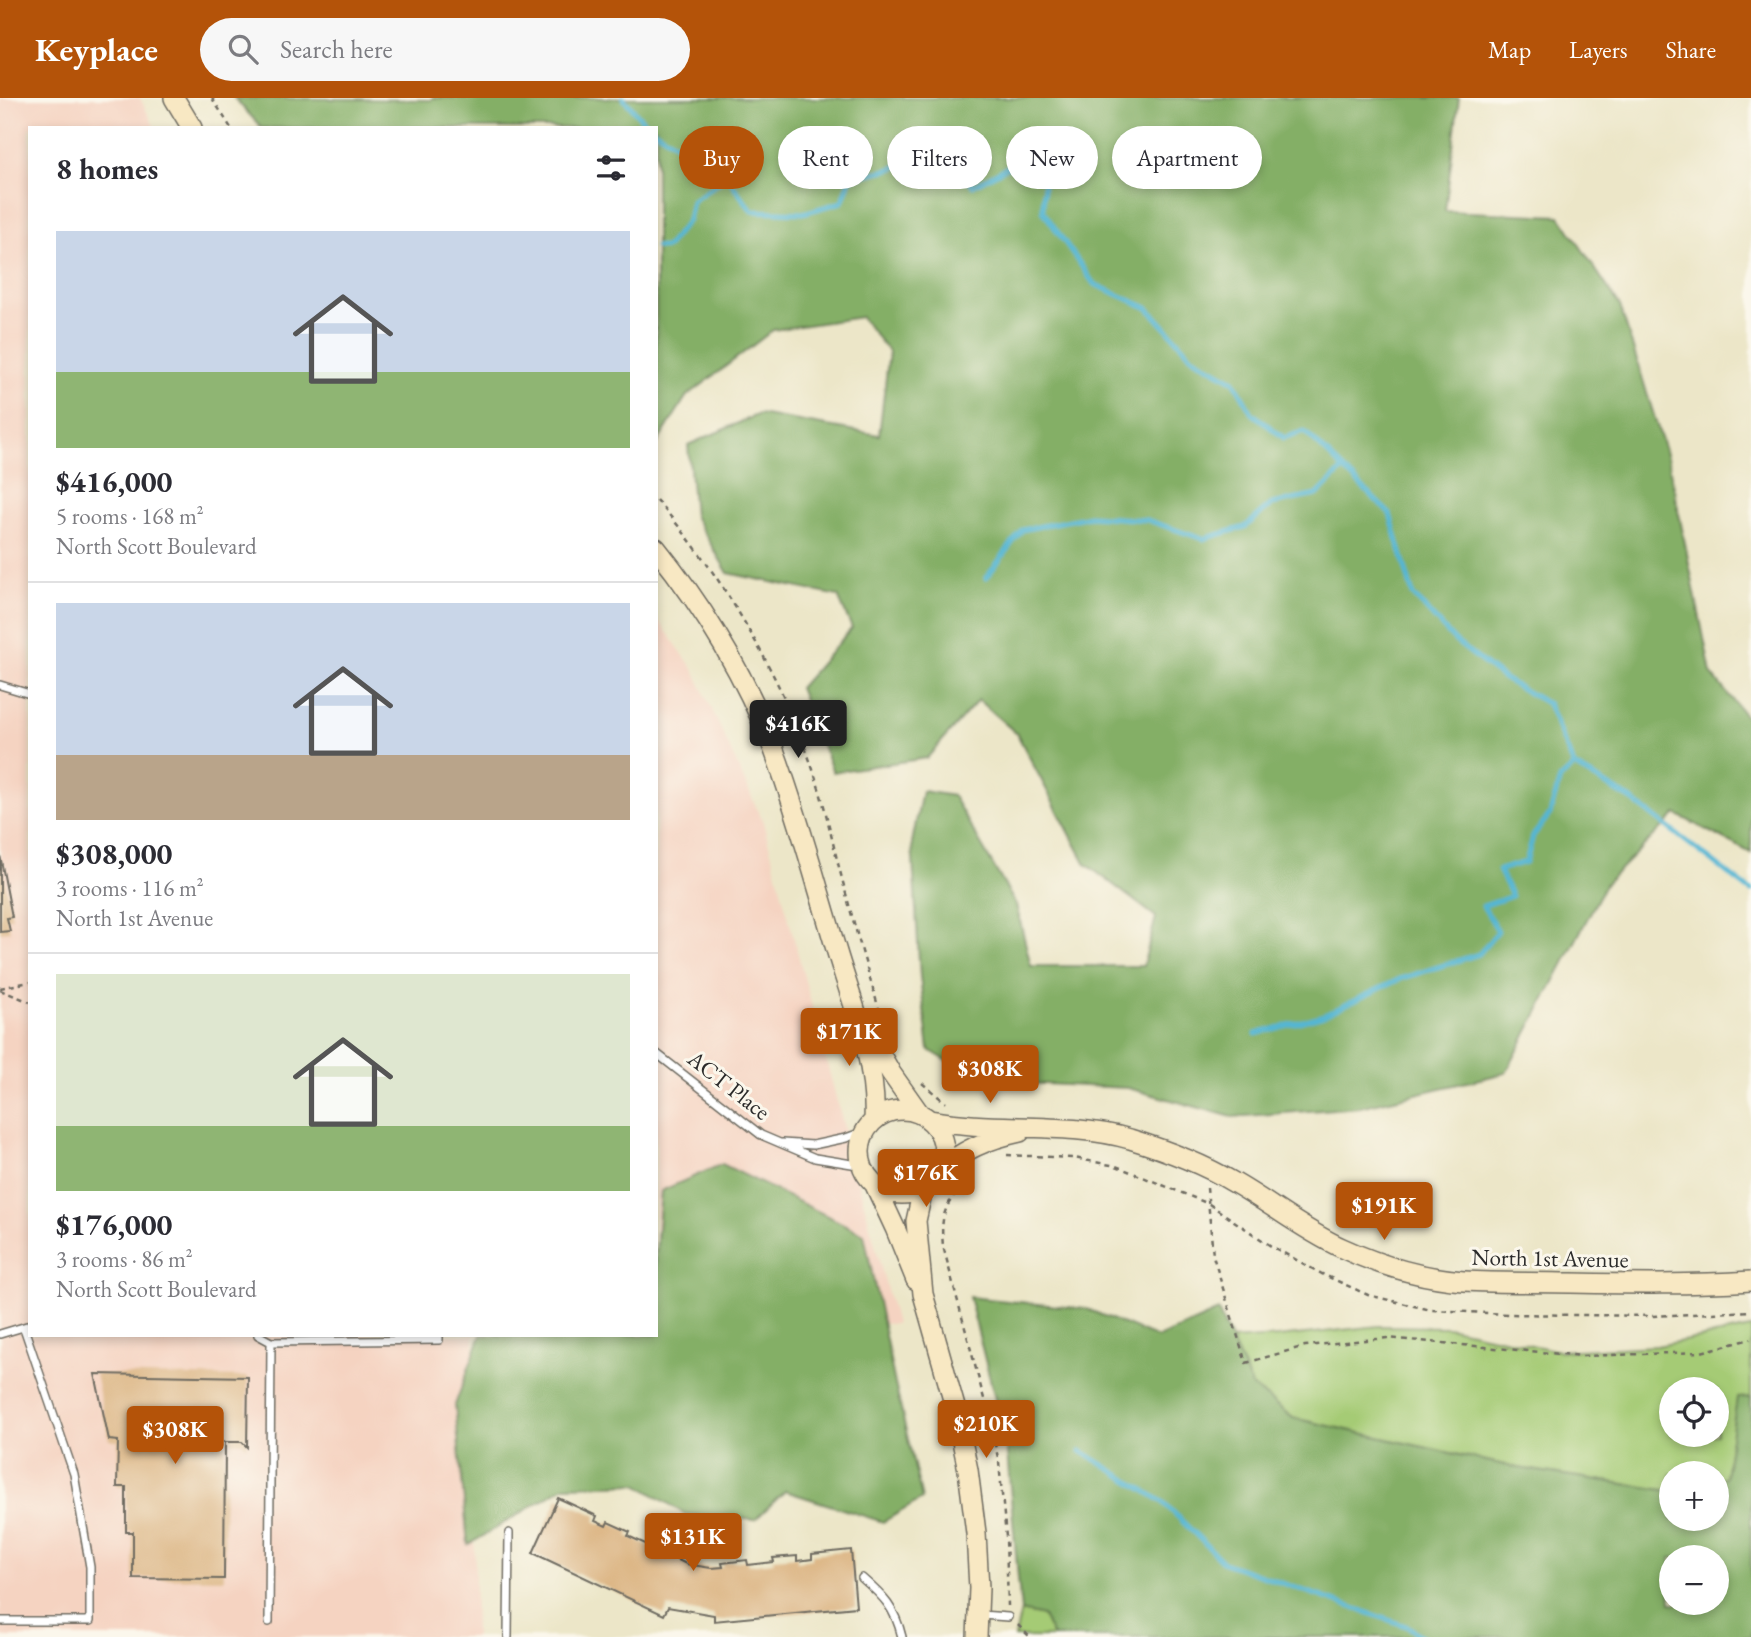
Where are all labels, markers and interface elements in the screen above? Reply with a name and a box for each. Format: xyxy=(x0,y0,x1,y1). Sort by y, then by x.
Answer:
search box xyxy=(200,18,690,81)
text: Keyplace xyxy=(35,28,158,71)
icon: search xyxy=(224,30,262,68)
text: Search here xyxy=(280,32,393,66)
text: Map xyxy=(1488,34,1531,65)
text: Layers xyxy=(1569,34,1628,65)
text: Share xyxy=(1666,34,1716,65)
chip: Buy xyxy=(679,126,764,189)
chip: Rent xyxy=(778,126,873,189)
chip: Filters xyxy=(887,126,992,189)
chip: New xyxy=(1006,126,1098,189)
chip: Apartment xyxy=(1112,126,1262,189)
text: 8 homes xyxy=(56,149,158,188)
icon: filters xyxy=(592,149,630,187)
icon: home xyxy=(280,276,406,402)
text: $416,000 xyxy=(56,462,172,501)
text: 5 rooms · 168 m² xyxy=(56,501,204,531)
text: North Scott Boulevard xyxy=(56,531,257,561)
icon: home xyxy=(280,648,406,774)
pin: $416K xyxy=(749,700,847,760)
text: $416K xyxy=(766,708,830,738)
text: $308,000 xyxy=(56,834,172,873)
text: 3 rooms · 116 m² xyxy=(56,873,204,903)
text: North 1st Avenue xyxy=(56,903,213,933)
pin: $171K xyxy=(800,1009,898,1068)
text: $171K xyxy=(817,1016,881,1046)
icon: home xyxy=(280,1019,406,1145)
street label: ACT Place xyxy=(681,1043,776,1127)
pin: $308K xyxy=(941,1046,1039,1105)
text: $308K xyxy=(958,1053,1022,1083)
pin: $176K xyxy=(877,1150,975,1209)
text: $176K xyxy=(894,1157,958,1187)
pin: $191K xyxy=(1335,1182,1433,1242)
text: $191K xyxy=(1352,1190,1416,1220)
text: $176,000 xyxy=(56,1205,172,1244)
street label: North 1st Avenue xyxy=(1471,1242,1629,1274)
text: 3 rooms · 86 m² xyxy=(56,1244,193,1274)
text: North Scott Boulevard xyxy=(56,1274,257,1304)
map controls xyxy=(1659,1377,1729,1615)
button: locate xyxy=(1659,1377,1729,1447)
pin: $210K xyxy=(937,1400,1035,1460)
pin: $308K xyxy=(126,1406,224,1466)
text: $210K xyxy=(954,1408,1018,1438)
text: $308K xyxy=(143,1414,207,1444)
button: + xyxy=(1659,1461,1729,1531)
pin: $131K xyxy=(644,1514,742,1573)
text: $131K xyxy=(661,1521,725,1551)
button: − xyxy=(1659,1545,1729,1615)

